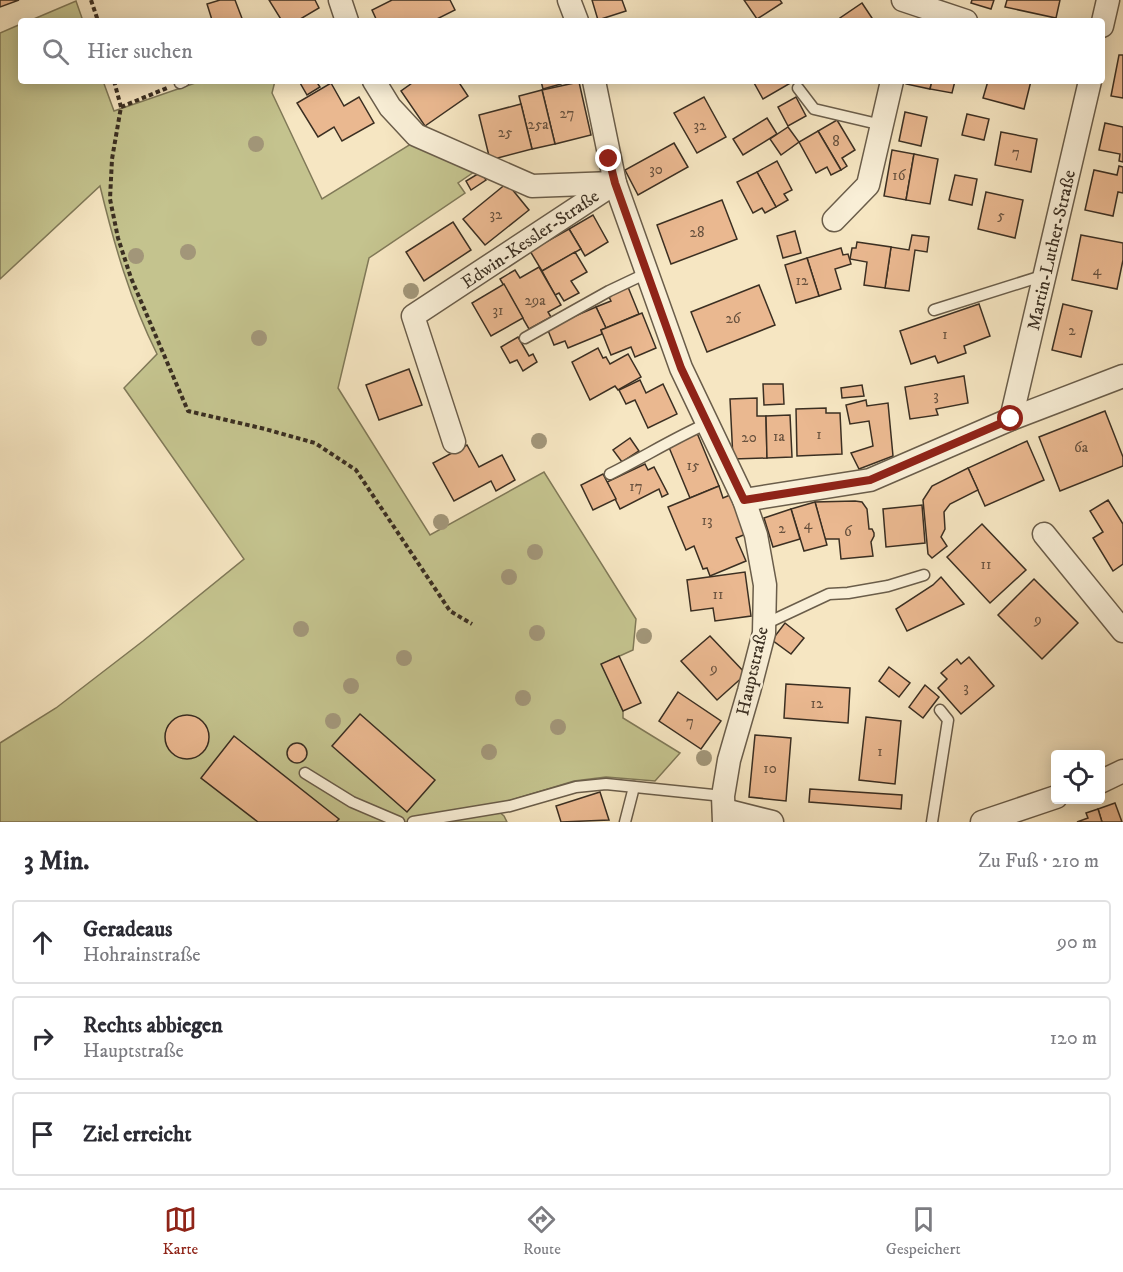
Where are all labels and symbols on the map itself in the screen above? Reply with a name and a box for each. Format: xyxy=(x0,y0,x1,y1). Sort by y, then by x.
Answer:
house number: 27 xyxy=(560,104,575,123)
house number: 25a xyxy=(527,115,549,134)
house number: 32 xyxy=(694,116,707,135)
house number: 25 xyxy=(498,123,513,142)
house number: 8 xyxy=(832,132,840,151)
house number: 7 xyxy=(1012,143,1020,162)
route end xyxy=(595,145,621,171)
house number: 30 xyxy=(649,160,663,179)
house number: 16 xyxy=(892,166,907,185)
street label: Martin-Luther-Straße xyxy=(1023,168,1081,333)
street label: Edwin-Kessler-Straße xyxy=(458,186,603,294)
house number: 32 xyxy=(490,205,503,224)
house number: 5 xyxy=(997,206,1005,225)
house number: 28 xyxy=(690,223,704,242)
house number: 4 xyxy=(1093,261,1102,280)
house number: 12 xyxy=(796,271,809,290)
house number: 29a xyxy=(524,291,546,310)
house number: 31 xyxy=(492,301,504,320)
house number: 26 xyxy=(725,309,742,328)
house number: 2 xyxy=(1068,321,1076,340)
house number: 1 xyxy=(942,325,948,344)
house number: 3 xyxy=(933,386,939,405)
route start xyxy=(997,405,1023,431)
house number: 1 xyxy=(816,425,822,444)
house number: 1a xyxy=(773,427,786,446)
house number: 20 xyxy=(741,428,757,447)
house number: 6a xyxy=(1074,438,1089,457)
house number: 15 xyxy=(687,456,700,475)
house number: 17 xyxy=(629,477,643,496)
house number: 13 xyxy=(701,511,713,530)
house number: 4 xyxy=(804,515,813,534)
house number: 2 xyxy=(778,519,786,538)
house number: 6 xyxy=(844,522,853,541)
house number: 11 xyxy=(980,555,992,574)
house number: 11 xyxy=(712,585,724,604)
house number: 9 xyxy=(1033,610,1042,629)
street label: Hauptstraße xyxy=(732,625,774,718)
house number: 9 xyxy=(709,659,718,678)
house number: 3 xyxy=(963,678,969,697)
house number: 12 xyxy=(811,694,824,713)
house number: 7 xyxy=(686,712,694,731)
house number: 1 xyxy=(877,742,883,761)
house number: 10 xyxy=(763,759,777,778)

